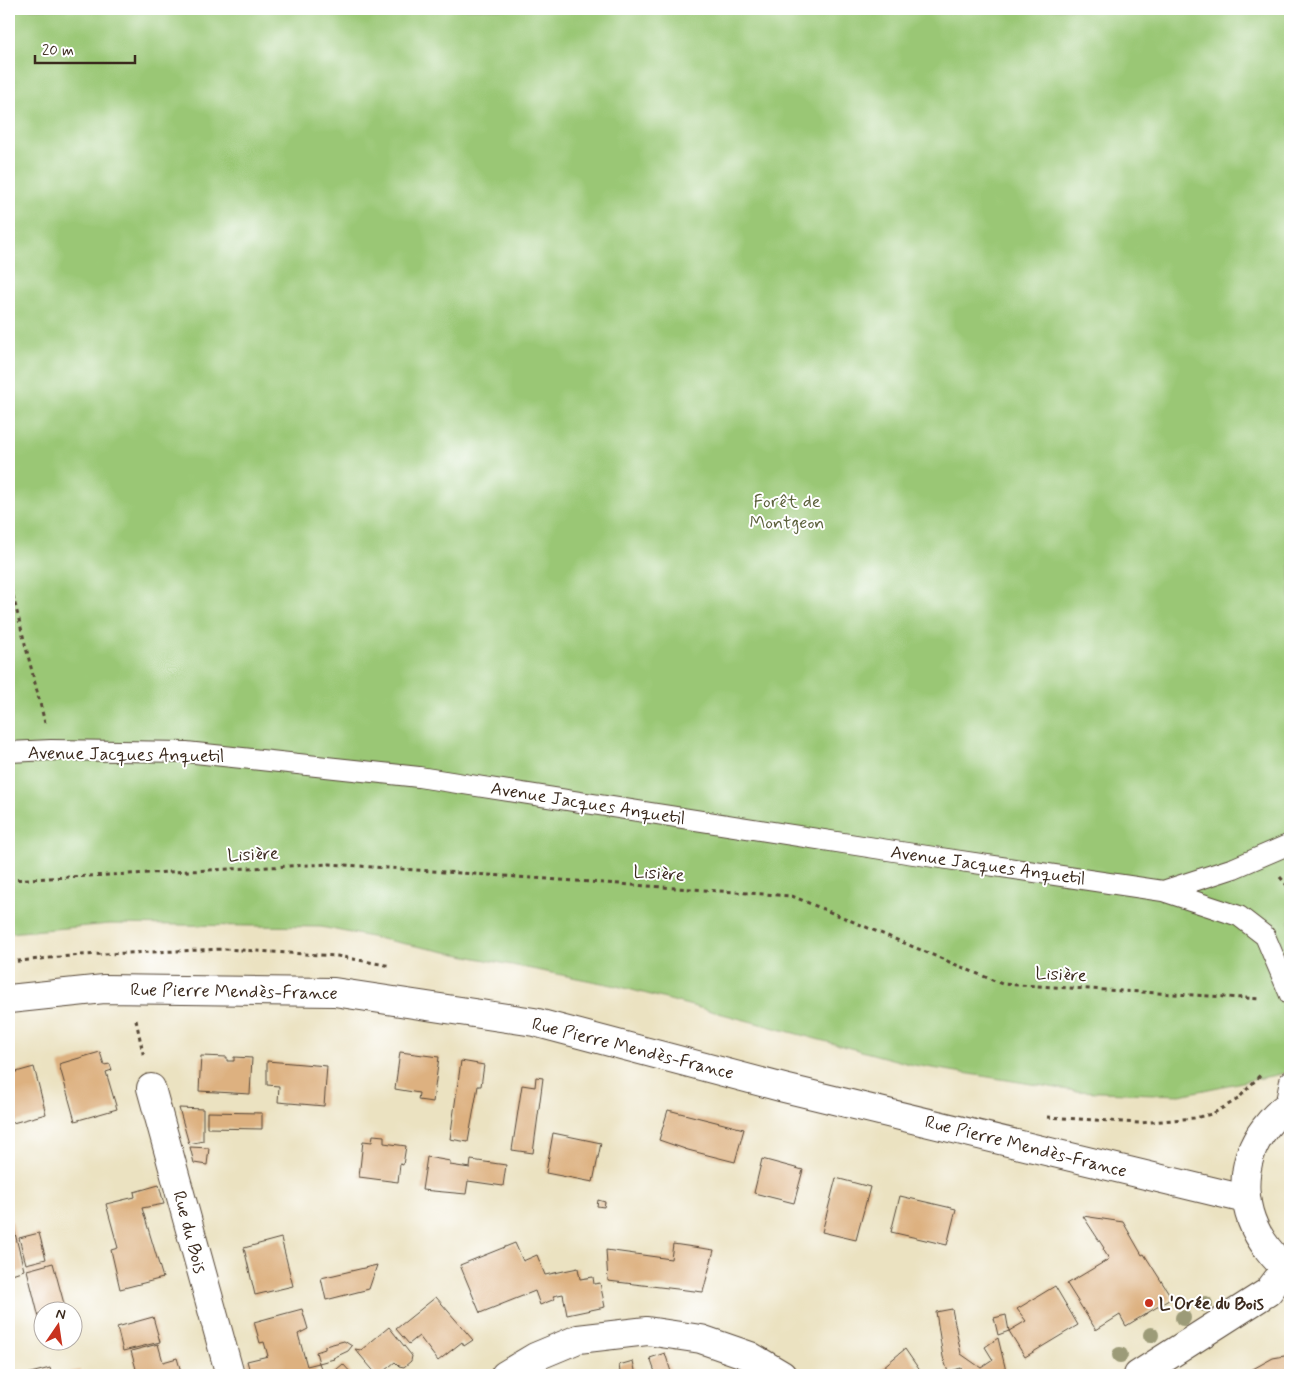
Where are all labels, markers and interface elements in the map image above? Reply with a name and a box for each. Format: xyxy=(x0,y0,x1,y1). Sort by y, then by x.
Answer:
scale bar xyxy=(35,32,135,64)
text: 20 m xyxy=(42,41,74,61)
park label: Forêt de Montgeon xyxy=(750,490,824,535)
street label: Avenue Jacques Anquetil xyxy=(28,741,224,769)
street label: Avenue Jacques Anquetil xyxy=(489,777,687,831)
street label: Avenue Jacques Anquetil xyxy=(889,840,1087,892)
street label: Lisière xyxy=(227,842,279,868)
street label: Lisière xyxy=(632,860,686,888)
street label: Lisière xyxy=(1035,962,1087,988)
street label: Rue Pierre Mendès-France xyxy=(130,978,338,1006)
street label: Rue Pierre Mendès-France xyxy=(529,1012,736,1086)
street label: Rue Pierre Mendès-France xyxy=(922,1110,1129,1184)
street label: Rue du Bois xyxy=(167,1188,212,1276)
place label: L'Orée du Bois xyxy=(1159,1292,1264,1316)
marker: L'Orée du Bois xyxy=(1143,1297,1155,1309)
north arrow xyxy=(32,1302,82,1352)
text: N xyxy=(54,1304,67,1324)

